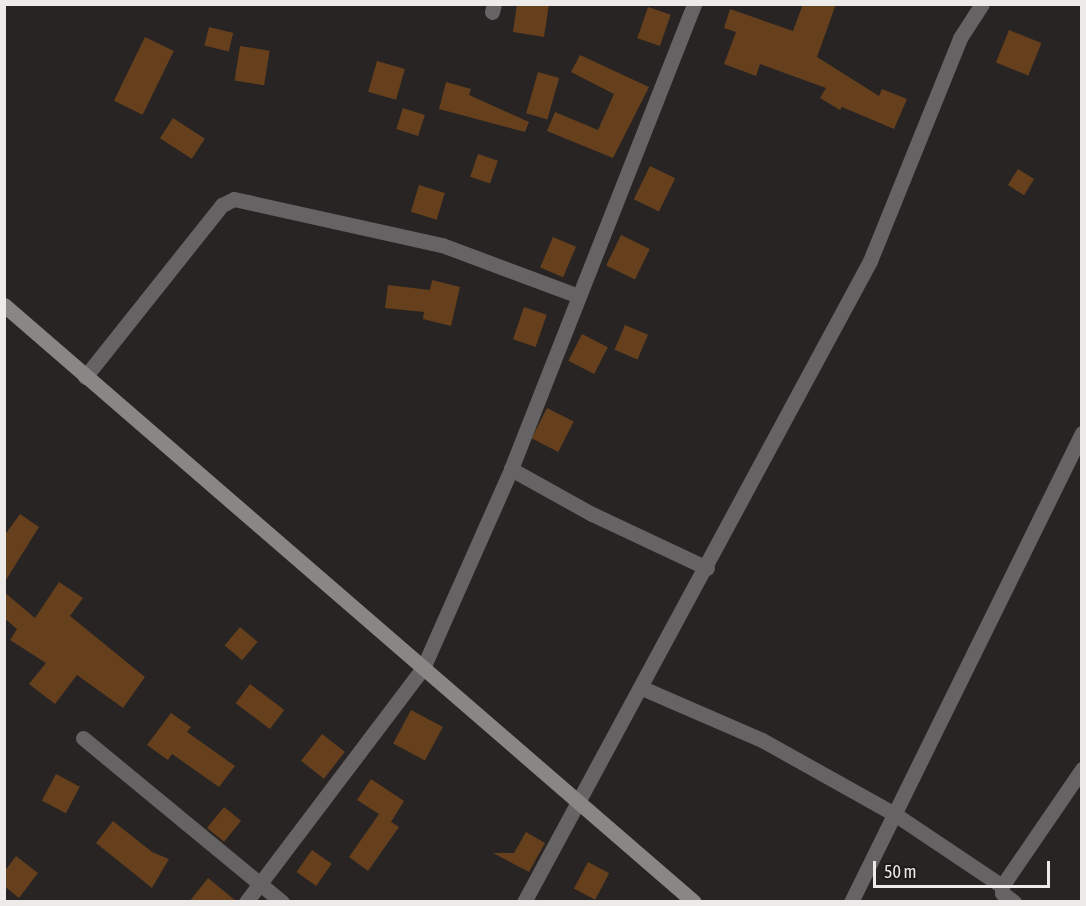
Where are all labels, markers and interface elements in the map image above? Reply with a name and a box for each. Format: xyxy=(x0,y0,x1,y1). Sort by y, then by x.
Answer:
scale bar xyxy=(876,849,1053,887)
text: 50 m xyxy=(884,861,916,882)

